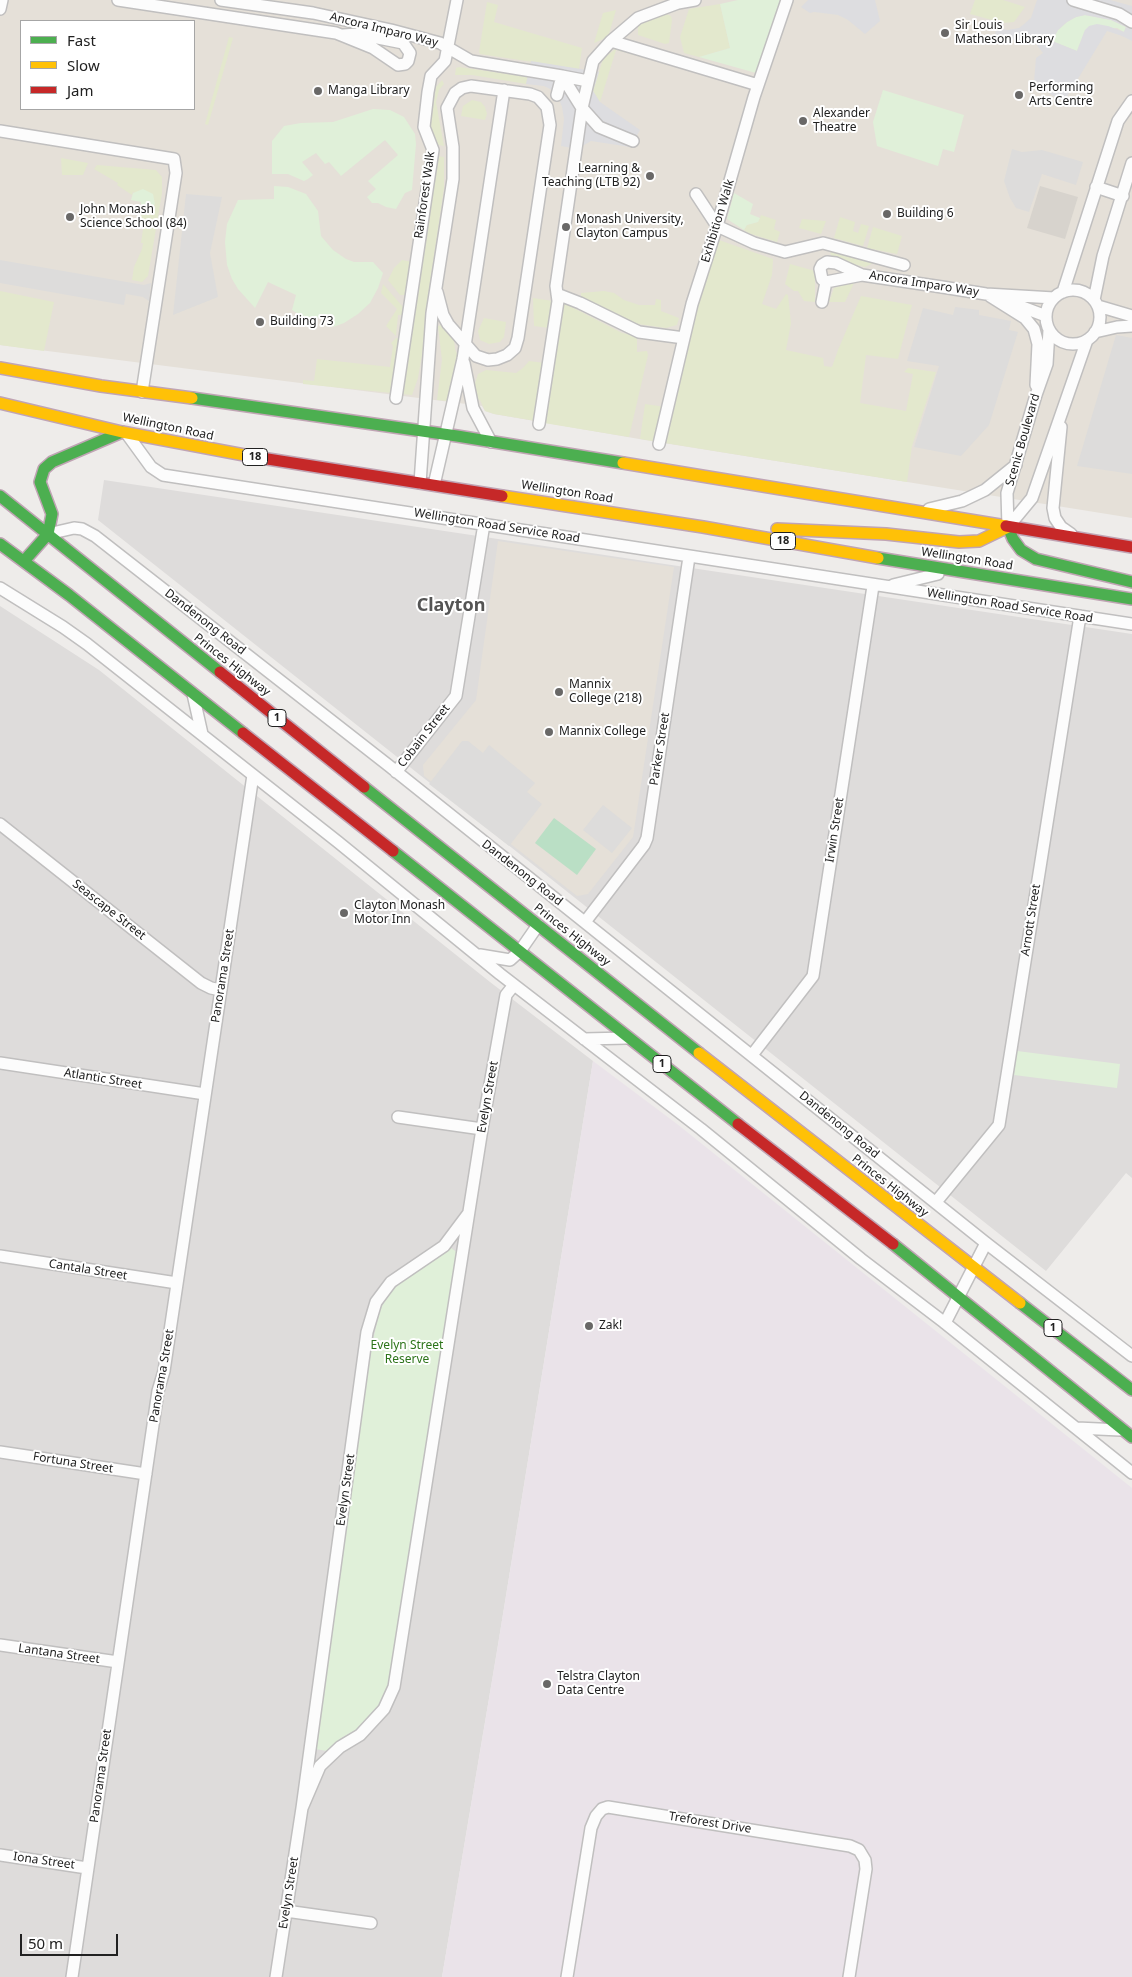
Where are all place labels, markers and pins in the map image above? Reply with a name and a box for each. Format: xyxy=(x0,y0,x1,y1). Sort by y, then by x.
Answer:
place label: Sir Louis Matheson Library xyxy=(955,19,1054,47)
marker: Sir Louis Matheson Library xyxy=(939,27,951,39)
place label: Performing Arts Centre xyxy=(1029,81,1093,109)
place label: Manga Library xyxy=(328,84,410,98)
marker: Manga Library xyxy=(312,85,324,97)
marker: Performing Arts Centre xyxy=(1013,89,1025,101)
place label: Alexander Theatre xyxy=(813,107,870,135)
marker: Alexander Theatre xyxy=(797,115,809,127)
place label: Learning & Teaching (LTB 92) xyxy=(542,162,640,190)
marker: Learning & Teaching (LTB 92) xyxy=(644,170,656,182)
place label: John Monash Science School (84) xyxy=(80,203,187,231)
place label: Building 6 xyxy=(897,207,954,221)
marker: Building 6 xyxy=(881,208,893,220)
marker: John Monash Science School (84) xyxy=(64,211,76,223)
place label: Monash University, Clayton Campus xyxy=(576,213,684,241)
marker: Monash University, Clayton Campus xyxy=(560,221,572,233)
place label: Building 73 xyxy=(270,315,334,329)
marker: Building 73 xyxy=(254,316,266,328)
place label: Mannix College (218) xyxy=(569,678,642,706)
marker: Mannix College (218) xyxy=(553,686,565,698)
place label: Mannix College xyxy=(559,725,646,739)
marker: Mannix College xyxy=(543,726,555,738)
place label: Clayton Monash Motor Inn xyxy=(354,899,445,927)
marker: Clayton Monash Motor Inn xyxy=(338,907,350,919)
place label: Zak! xyxy=(599,1319,622,1333)
marker: Zak! xyxy=(583,1320,595,1332)
place label: Telstra Clayton Data Centre xyxy=(557,1670,640,1698)
marker: Telstra Clayton Data Centre xyxy=(541,1678,553,1690)

